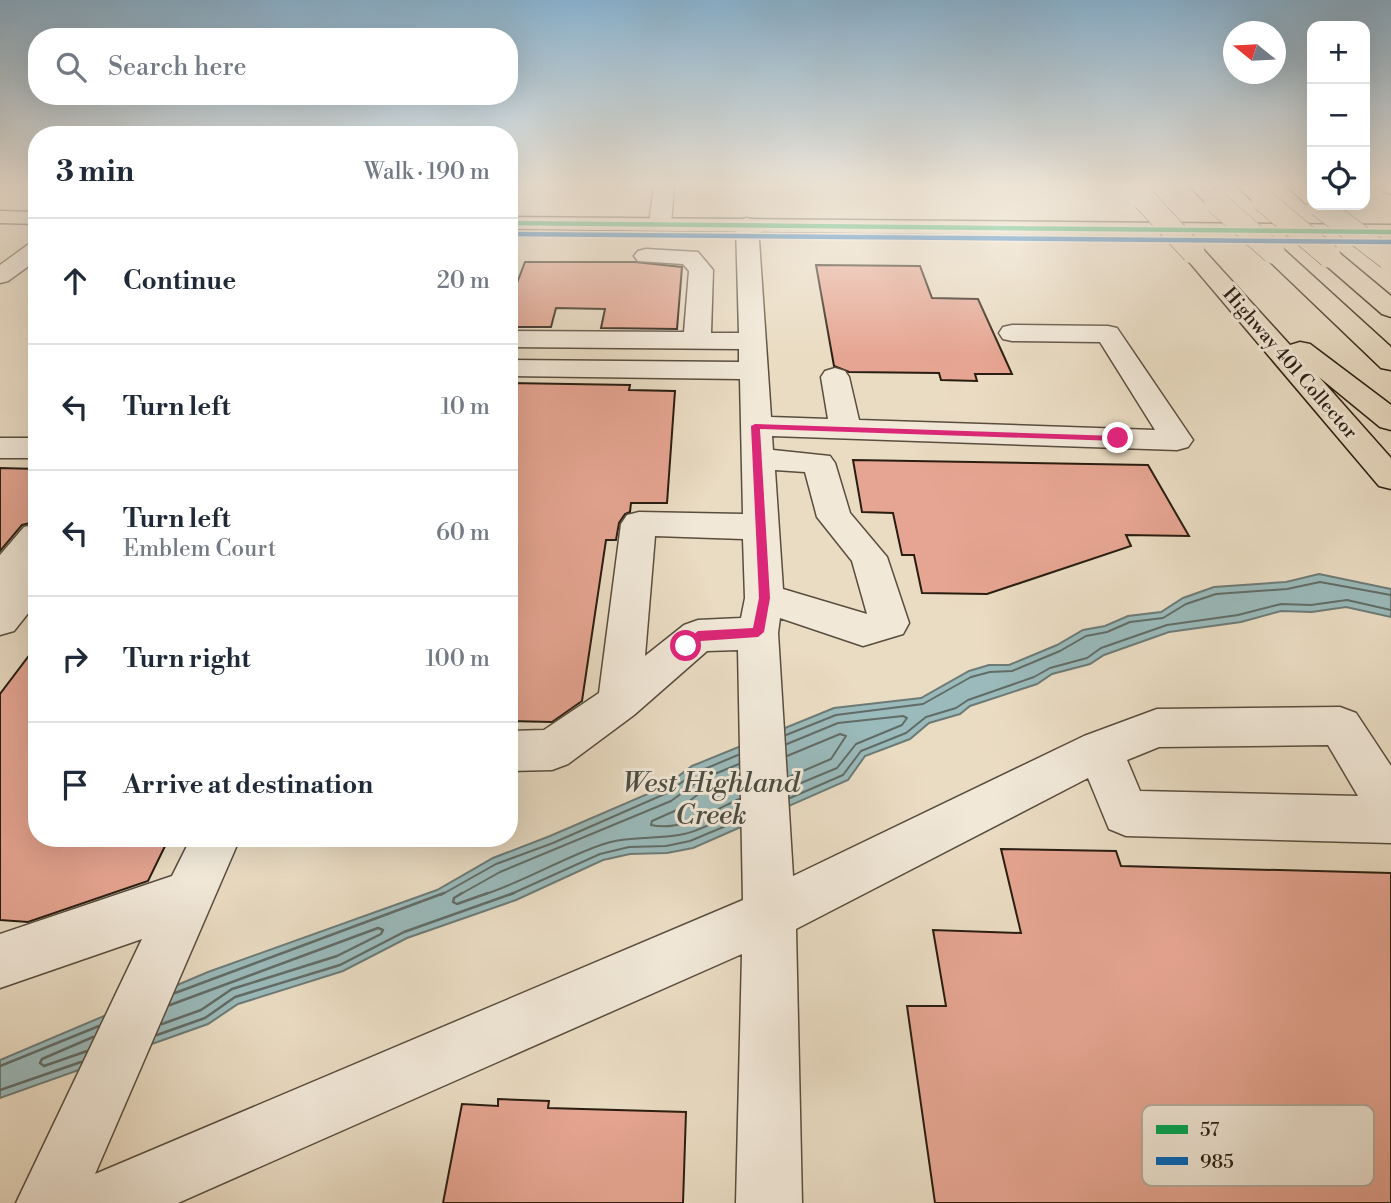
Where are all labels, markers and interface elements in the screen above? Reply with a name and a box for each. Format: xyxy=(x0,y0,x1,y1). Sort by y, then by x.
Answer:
north arrow xyxy=(1223,21,1286,84)
map controls xyxy=(1307,21,1370,210)
button: + xyxy=(1307,21,1370,84)
search box xyxy=(28,28,518,105)
icon: search xyxy=(52,48,90,86)
text: Search here xyxy=(108,51,247,83)
button: − xyxy=(1307,84,1370,147)
button: locate xyxy=(1307,147,1370,210)
text: 3 min xyxy=(56,153,134,191)
text: Walk · 190 m xyxy=(364,158,490,186)
icon: ahead xyxy=(56,262,94,300)
text: Continue xyxy=(123,265,236,297)
text: 20 m xyxy=(437,267,490,295)
street label: Highway 401 Collector xyxy=(1218,282,1362,444)
icon: left xyxy=(56,388,94,426)
text: Turn left xyxy=(123,391,231,423)
text: 10 m xyxy=(441,393,490,421)
route end xyxy=(1102,422,1133,453)
text: Turn left xyxy=(123,503,231,535)
icon: left xyxy=(56,514,94,552)
text: 60 m xyxy=(436,519,490,547)
text: Emblem Court xyxy=(123,535,276,563)
route start xyxy=(670,630,701,661)
icon: right xyxy=(56,640,94,678)
text: Turn right xyxy=(123,643,251,675)
text: 100 m xyxy=(425,645,490,673)
icon: arrive xyxy=(56,766,94,804)
water label: West Highland Creek xyxy=(623,766,801,833)
text: Arrive at destination xyxy=(123,769,373,801)
legend xyxy=(1142,1105,1374,1186)
text: 57 xyxy=(1200,1118,1220,1142)
text: 985 xyxy=(1200,1150,1234,1174)

